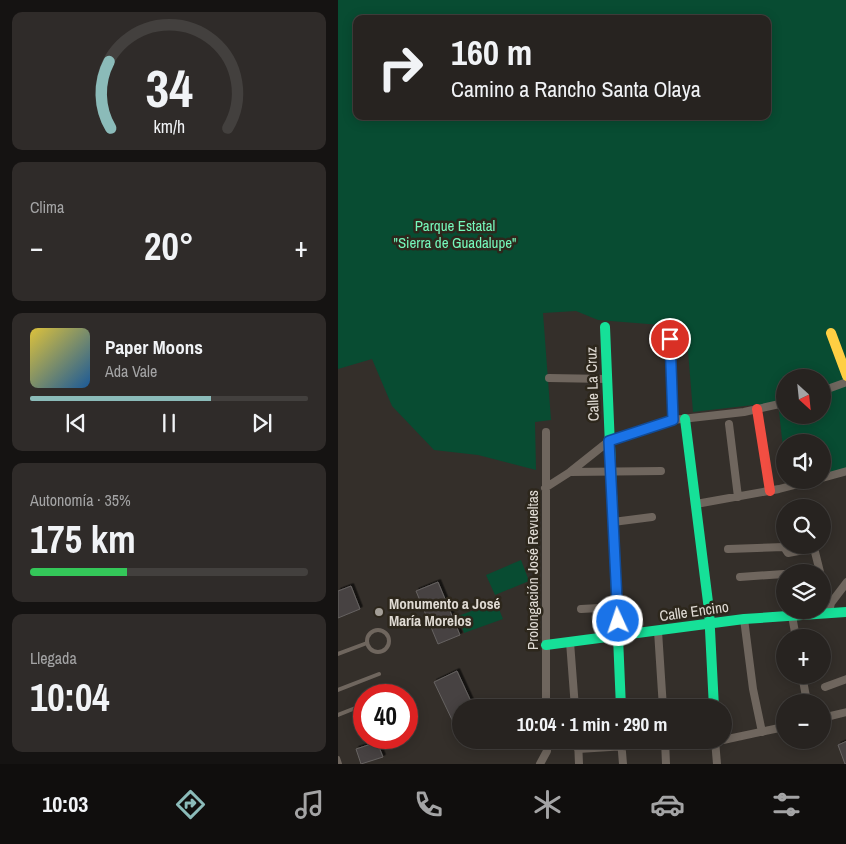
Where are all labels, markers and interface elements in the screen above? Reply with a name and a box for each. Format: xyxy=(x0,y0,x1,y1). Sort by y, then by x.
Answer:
text: 160 m xyxy=(451,29,532,76)
icon: right xyxy=(368,35,433,100)
text: 34 xyxy=(145,53,193,123)
text: Camino a Rancho Santa Olaya xyxy=(451,74,701,104)
text: km/h xyxy=(153,115,185,139)
text: Clima xyxy=(30,196,64,218)
park label: Parque Estatal "Sierra de Guadalupe" xyxy=(394,215,516,253)
text: 20° xyxy=(144,221,194,272)
text: − xyxy=(30,228,43,266)
text: + xyxy=(295,228,308,266)
pin xyxy=(649,318,691,360)
icon: arrive xyxy=(656,325,684,353)
text: Paper Moons xyxy=(105,334,203,360)
street label: Calle La Cruz xyxy=(580,346,604,422)
text: Ada Vale xyxy=(105,360,157,382)
north arrow xyxy=(776,369,830,424)
map controls xyxy=(776,369,831,749)
icon: previous xyxy=(62,409,90,437)
icon: pause xyxy=(155,409,183,437)
icon: next xyxy=(248,409,276,437)
button: sound xyxy=(776,434,831,489)
text: Autonomía · 35% xyxy=(30,489,131,511)
street label: Prolongación José Revueltas xyxy=(522,490,543,650)
button: search xyxy=(776,499,831,554)
text: 175 km xyxy=(30,514,136,565)
button: layers xyxy=(776,564,831,619)
place label: Monumento a José María Morelos xyxy=(389,593,501,631)
position arrow xyxy=(591,594,643,646)
street label: Calle Encino xyxy=(658,596,730,626)
marker: Monumento a José María Morelos xyxy=(373,606,385,618)
button: + xyxy=(776,629,831,684)
text: Llegada xyxy=(30,647,77,669)
text: 10:04 xyxy=(30,672,110,723)
speed limit sign: 40 xyxy=(353,684,418,749)
button: − xyxy=(776,694,831,749)
text: 10:04 · 1 min · 290 m xyxy=(517,711,667,737)
icon: directions xyxy=(173,787,208,822)
icon: music xyxy=(292,787,327,822)
icon: phone xyxy=(411,787,446,822)
icon: climate xyxy=(530,787,565,822)
icon: car xyxy=(650,787,685,822)
icon: filters xyxy=(769,787,804,822)
text: 10:03 xyxy=(42,789,88,819)

